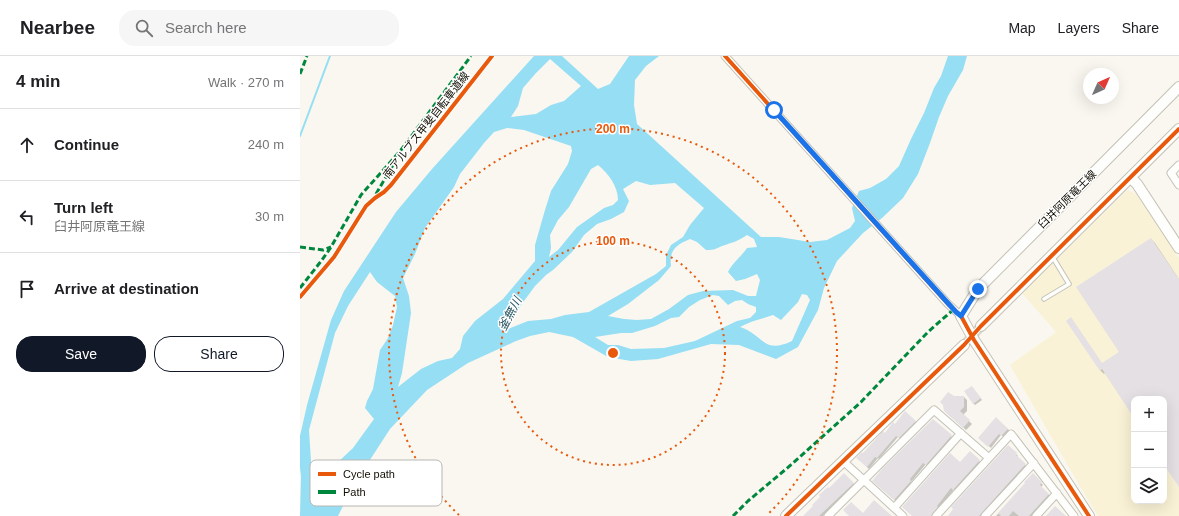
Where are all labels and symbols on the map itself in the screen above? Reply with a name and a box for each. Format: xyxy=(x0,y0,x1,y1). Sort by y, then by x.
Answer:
north arrow xyxy=(1083,68,1119,104)
street label: 南アルプス甲斐自転車道線 xyxy=(381,69,471,181)
route start xyxy=(765,101,783,119)
text: 200 m xyxy=(596,122,630,136)
street label: 臼井阿原竜王線 xyxy=(1036,168,1098,230)
text: 100 m xyxy=(596,234,630,248)
route end xyxy=(969,280,987,298)
water label: 釜無川 xyxy=(495,293,526,333)
centre of rings xyxy=(606,346,620,360)
legend xyxy=(310,460,442,506)
text: Cycle path xyxy=(343,468,395,480)
text: Path xyxy=(343,486,366,498)

